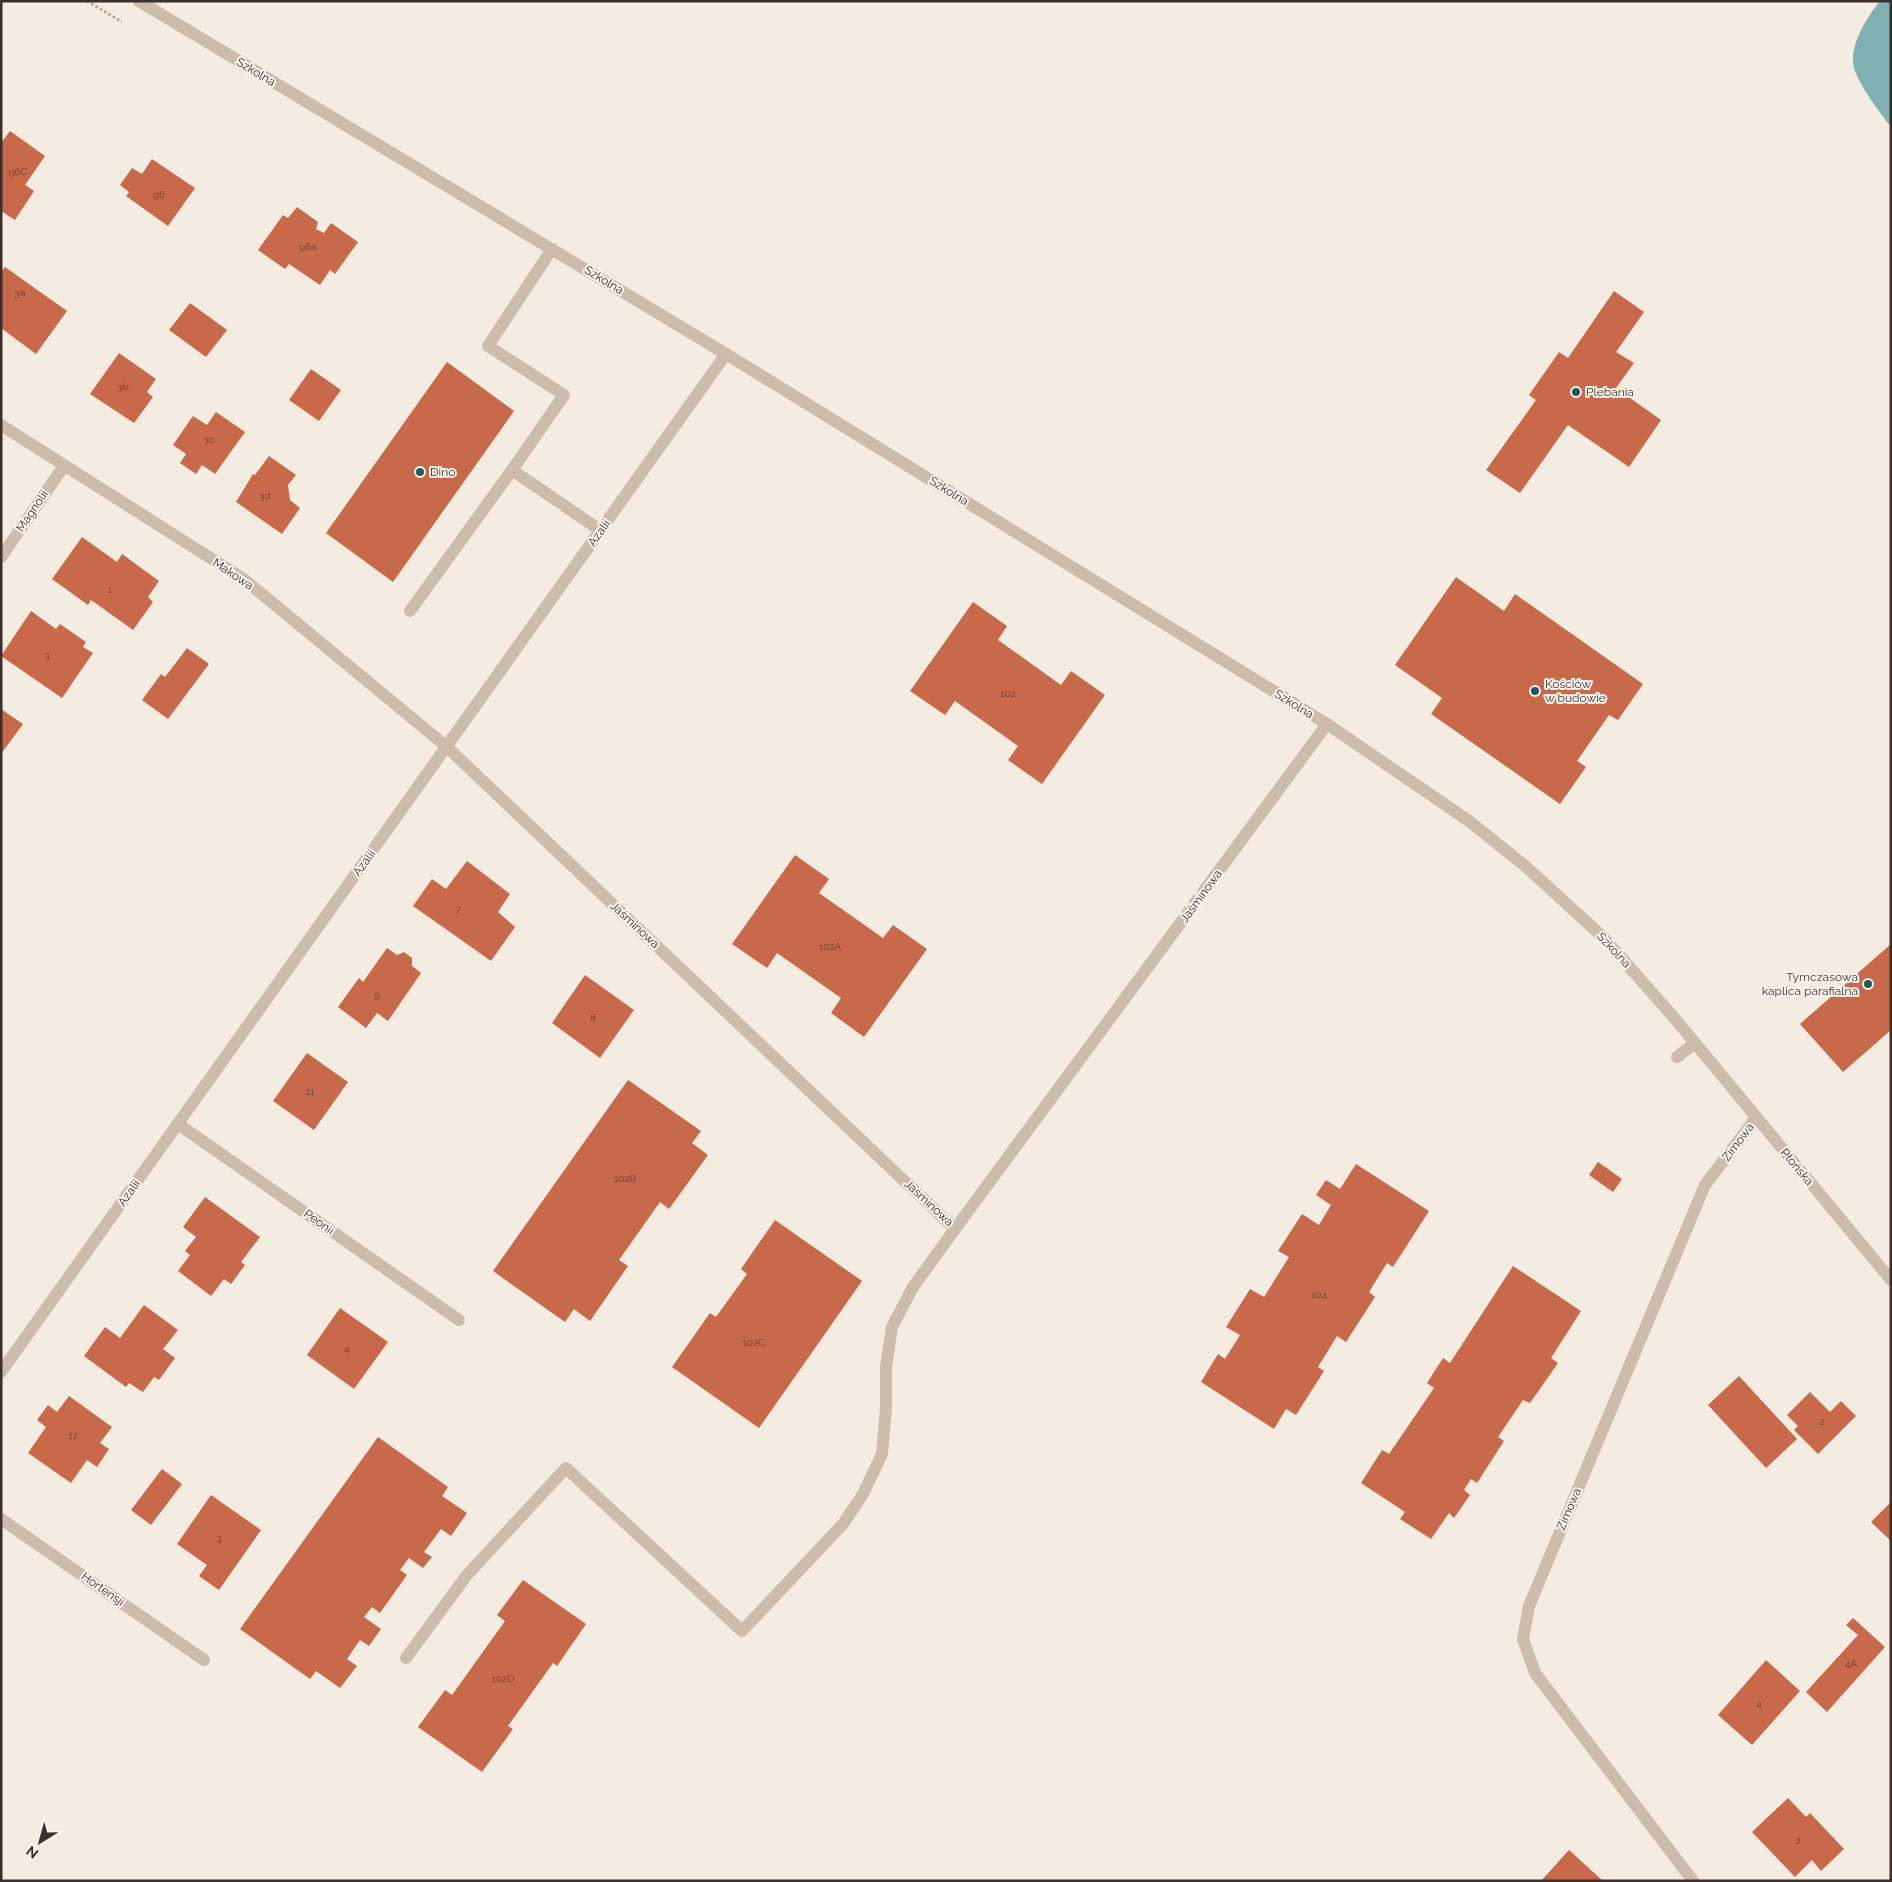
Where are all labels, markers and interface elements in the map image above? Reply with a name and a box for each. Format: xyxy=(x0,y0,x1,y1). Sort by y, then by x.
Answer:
street label: Szkolna xyxy=(234,55,278,89)
house number: 96C xyxy=(9,166,28,177)
house number: 96 xyxy=(153,189,165,200)
house number: 96a xyxy=(299,241,317,252)
street label: Szkolna xyxy=(582,263,626,297)
house number: 3a xyxy=(15,287,25,298)
house number: 3b xyxy=(117,381,129,392)
place label: Plebania xyxy=(1586,385,1634,399)
marker: Plebania xyxy=(1570,386,1582,398)
house number: 3c xyxy=(204,434,215,445)
place label: Dino xyxy=(430,465,455,479)
marker: Dino xyxy=(414,466,426,478)
street label: Szkolna xyxy=(927,474,971,508)
street label: Magnolii xyxy=(13,488,51,534)
house number: 3d xyxy=(259,490,271,501)
street label: Azalii xyxy=(585,517,613,549)
street label: Makowa xyxy=(210,555,256,593)
house number: 1 xyxy=(108,584,113,595)
house number: 3 xyxy=(44,649,50,660)
place label: Kościów w budowie xyxy=(1545,677,1606,705)
marker: Kościów w budowie xyxy=(1529,685,1541,697)
street label: Szkolna xyxy=(1272,687,1316,721)
house number: 102 xyxy=(1000,688,1016,699)
street label: Azalii xyxy=(350,847,378,879)
street label: Jaśminowa xyxy=(1177,867,1225,925)
street label: Jaśminowa xyxy=(608,899,662,951)
house number: 7 xyxy=(455,904,461,915)
street label: Szkolna xyxy=(1594,929,1634,971)
house number: 102A xyxy=(819,941,841,952)
place label: Tymczasowa kaplica parafialna xyxy=(1762,970,1858,998)
marker: Tymczasowa kaplica parafialna xyxy=(1862,978,1874,990)
house number: 9 xyxy=(374,989,380,1000)
house number: 8 xyxy=(590,1012,596,1023)
house number: 11 xyxy=(306,1086,315,1097)
street label: Zimowa xyxy=(1719,1120,1757,1164)
street label: Płońska xyxy=(1778,1146,1816,1188)
house number: 102B xyxy=(614,1173,636,1184)
street label: Azalii xyxy=(115,1177,143,1209)
street label: Jaśminowa xyxy=(902,1177,956,1229)
street label: Peonii xyxy=(301,1207,337,1237)
house number: 104 xyxy=(1311,1289,1327,1300)
house number: 102C xyxy=(743,1337,765,1348)
house number: 4 xyxy=(344,1343,350,1354)
house number: 2 xyxy=(1819,1416,1825,1427)
house number: 17 xyxy=(68,1430,78,1441)
street label: Zimowa xyxy=(1554,1486,1584,1532)
house number: 3 xyxy=(216,1532,222,1543)
street label: Hortensji xyxy=(79,1569,127,1609)
house number: 4A xyxy=(1845,1658,1857,1669)
house number: 102D xyxy=(492,1673,514,1684)
house number: 4 xyxy=(1756,1698,1762,1709)
north arrow xyxy=(15,1817,65,1867)
house number: 2 xyxy=(1795,1835,1801,1846)
text: N xyxy=(23,1843,41,1862)

